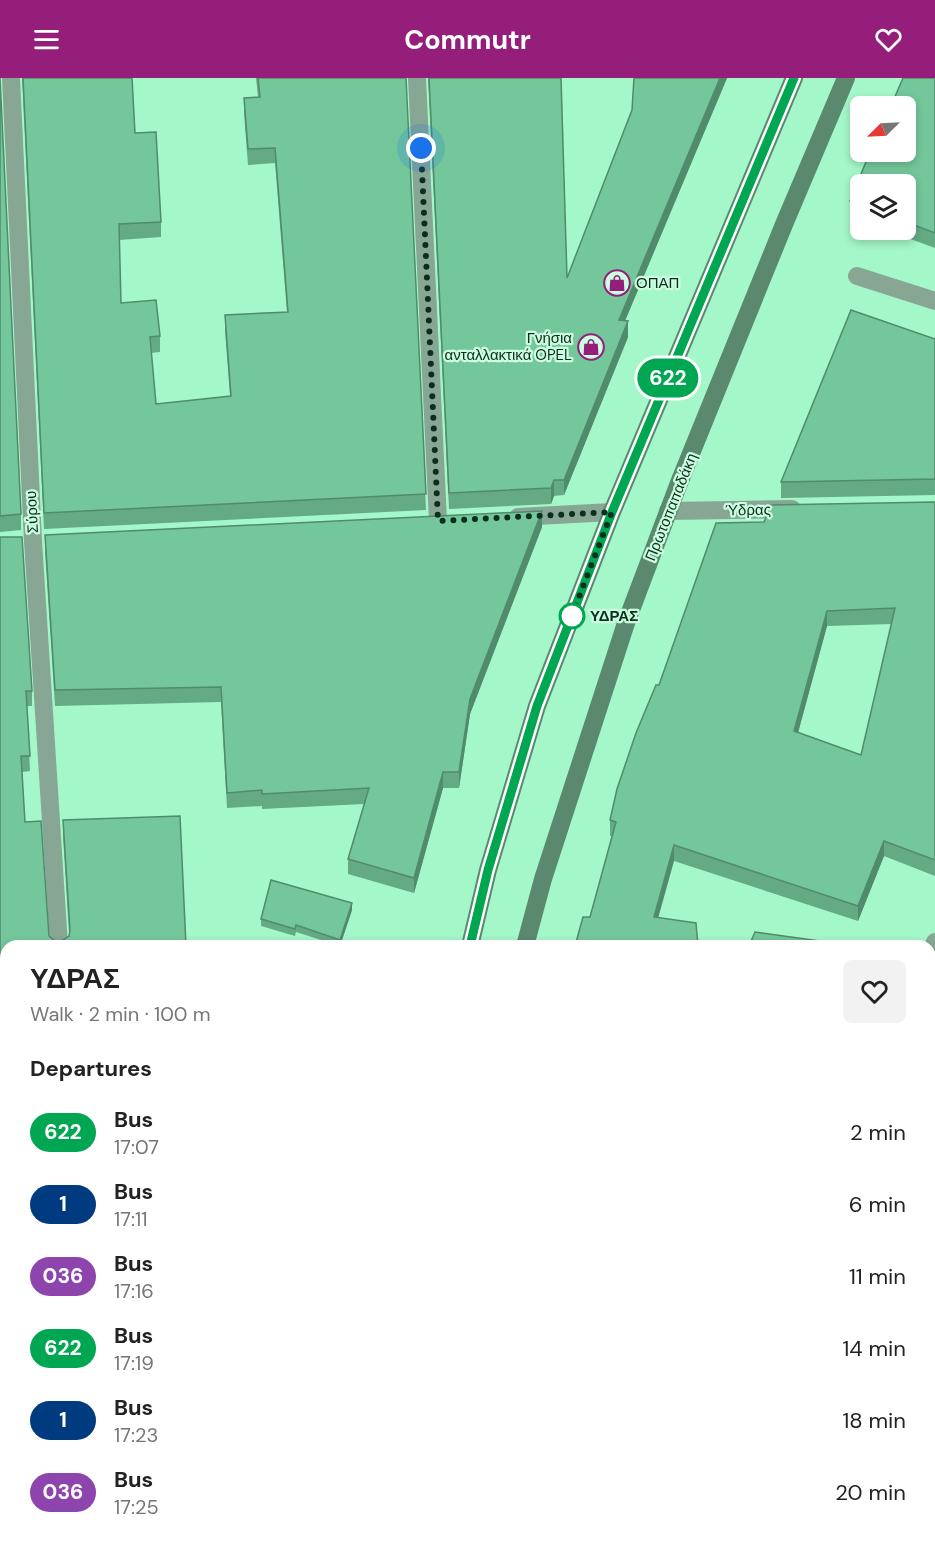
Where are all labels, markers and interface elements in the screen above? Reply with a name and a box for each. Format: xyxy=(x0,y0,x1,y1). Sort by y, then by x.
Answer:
text: Commutr xyxy=(404,22,531,57)
icon: menu xyxy=(30,23,63,56)
icon: heart xyxy=(872,23,905,56)
north arrow xyxy=(850,96,916,162)
map controls xyxy=(850,96,916,240)
your location xyxy=(406,133,436,163)
button: layers xyxy=(850,174,916,240)
shop icon: ΟΠΑΠ xyxy=(602,268,632,298)
place label: ΟΠΑΠ xyxy=(636,273,679,293)
place label: Γνήσια ανταλλακτικά OPEL xyxy=(445,328,572,365)
shop icon: Γνήσια ανταλλακτικά OPEL xyxy=(576,332,606,362)
line badge: 622 xyxy=(634,358,702,398)
text: 622 xyxy=(649,364,687,392)
street label: Πρωτοπαπαδάκη xyxy=(640,450,702,564)
street label: Σύρου xyxy=(21,490,43,534)
street label: Ύδρας xyxy=(725,500,771,520)
marker: ΥΔΡΑΣ xyxy=(559,603,585,629)
place label: ΥΔΡΑΣ xyxy=(590,606,638,626)
text: ΥΔΡΑΣ xyxy=(30,960,120,997)
button: heart xyxy=(843,960,906,1023)
text: Walk · 2 min · 100 m xyxy=(30,1001,211,1027)
text: Departures xyxy=(30,1054,152,1083)
text: Bus xyxy=(114,1105,153,1134)
text: 622 xyxy=(44,1118,82,1146)
text: 2 min xyxy=(850,1118,906,1147)
text: 17:07 xyxy=(114,1134,159,1160)
text: Bus xyxy=(114,1177,153,1206)
text: 1 xyxy=(59,1190,67,1218)
text: 6 min xyxy=(849,1190,906,1219)
text: 17:11 xyxy=(114,1206,147,1232)
text: Bus xyxy=(114,1249,153,1278)
text: 036 xyxy=(43,1262,83,1290)
text: 11 min xyxy=(849,1262,906,1291)
text: 17:16 xyxy=(114,1278,154,1304)
text: Bus xyxy=(114,1321,153,1350)
text: 622 xyxy=(44,1334,82,1362)
text: 14 min xyxy=(842,1334,906,1363)
text: 17:19 xyxy=(114,1350,154,1376)
text: Bus xyxy=(114,1393,153,1422)
text: 1 xyxy=(59,1406,67,1434)
text: 18 min xyxy=(842,1406,906,1435)
text: 17:23 xyxy=(114,1422,158,1448)
text: Bus xyxy=(114,1465,153,1494)
text: 036 xyxy=(43,1478,83,1506)
text: 20 min xyxy=(835,1478,906,1507)
text: 17:25 xyxy=(114,1494,159,1520)

